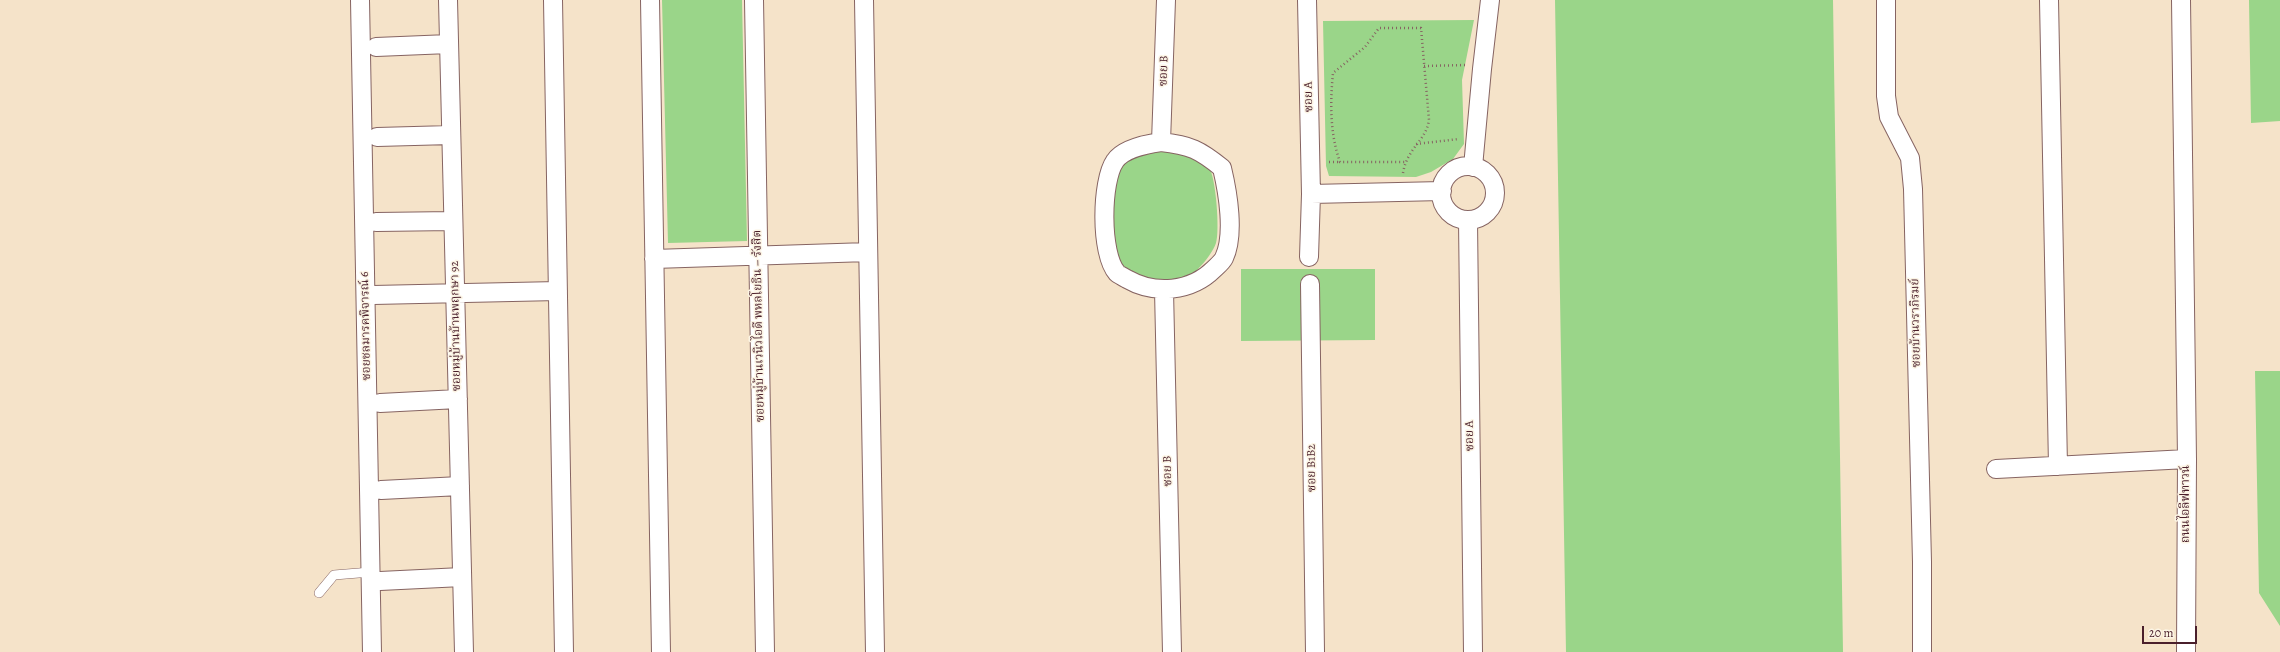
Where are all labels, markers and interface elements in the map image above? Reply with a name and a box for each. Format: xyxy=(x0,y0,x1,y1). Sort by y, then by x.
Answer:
street label: ซอย B xyxy=(1156,55,1172,87)
street label: ซอย A xyxy=(1302,81,1316,113)
street label: ซอยหมู่บ้านเวนิวไอดี พหลโยธิน – รังสิต xyxy=(750,230,768,422)
street label: ซอยหมู่บ้านบ้านพฤกษา 92 xyxy=(448,261,464,391)
street label: ซอยชลมารคพิจารณ์ 6 xyxy=(358,271,374,381)
street label: ซอยบ้านวราภิรมย์ xyxy=(1908,278,1924,368)
street label: ซอย A xyxy=(1463,420,1477,452)
street label: ซอย B1B2 xyxy=(1304,444,1320,492)
street label: ซอย B xyxy=(1161,455,1175,487)
street label: ถนนไอลีฟทาวน์ xyxy=(2179,465,2193,543)
scale bar xyxy=(2144,618,2199,644)
text: 20 m xyxy=(2149,625,2173,641)

